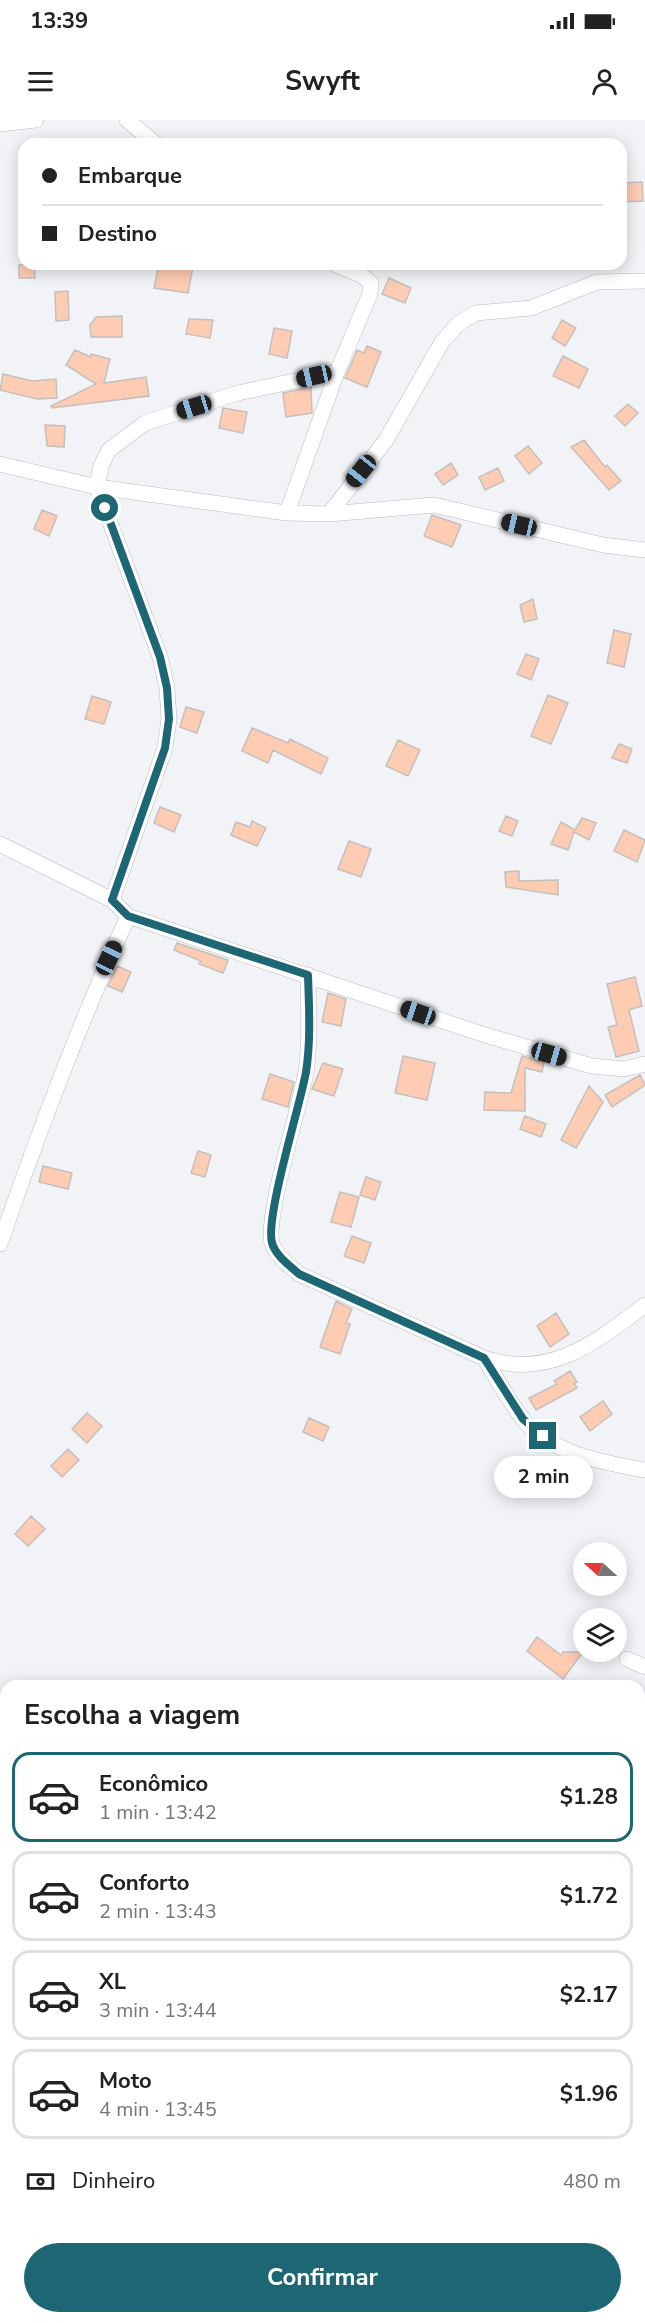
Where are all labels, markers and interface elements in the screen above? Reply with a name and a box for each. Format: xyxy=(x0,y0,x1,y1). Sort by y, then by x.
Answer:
text: 13:39 xyxy=(30,6,88,36)
text: Swyft xyxy=(285,63,360,100)
icon: menu xyxy=(24,65,57,98)
icon: person xyxy=(588,65,621,98)
text: Embarque xyxy=(78,161,182,191)
text: Destino xyxy=(78,219,157,249)
car xyxy=(294,363,334,389)
car xyxy=(174,393,214,421)
car xyxy=(343,451,379,491)
route start xyxy=(91,494,118,521)
car xyxy=(499,512,539,538)
car xyxy=(93,938,125,978)
car xyxy=(398,999,438,1027)
car xyxy=(529,1040,569,1068)
route end xyxy=(529,1422,556,1449)
callout: 2 min xyxy=(494,1457,592,1499)
text: 2 min xyxy=(518,1463,569,1490)
north arrow xyxy=(573,1542,627,1596)
map controls xyxy=(573,1542,627,1662)
button: layers xyxy=(573,1608,627,1662)
text: Escolha a viagem xyxy=(24,1697,240,1734)
text: Econômico xyxy=(99,1769,208,1799)
icon: car xyxy=(27,1770,81,1824)
text: $1.28 xyxy=(560,1782,618,1812)
text: 1 min · 13:42 xyxy=(99,1799,217,1826)
text: Conforto xyxy=(99,1868,189,1898)
icon: car xyxy=(27,1869,81,1923)
text: $1.72 xyxy=(560,1881,618,1911)
text: 2 min · 13:43 xyxy=(99,1898,217,1925)
text: XL xyxy=(99,1967,126,1997)
icon: car xyxy=(27,1968,81,2022)
text: $2.17 xyxy=(560,1980,618,2010)
text: 3 min · 13:44 xyxy=(99,1997,217,2024)
text: Moto xyxy=(99,2066,152,2096)
icon: car xyxy=(27,2067,81,2121)
text: $1.96 xyxy=(560,2079,618,2109)
text: 4 min · 13:45 xyxy=(99,2096,217,2123)
icon: cash xyxy=(24,2165,57,2198)
text: Dinheiro xyxy=(72,2166,155,2196)
text: 480 m xyxy=(563,2168,621,2195)
button: Confirmar xyxy=(24,2243,621,2312)

